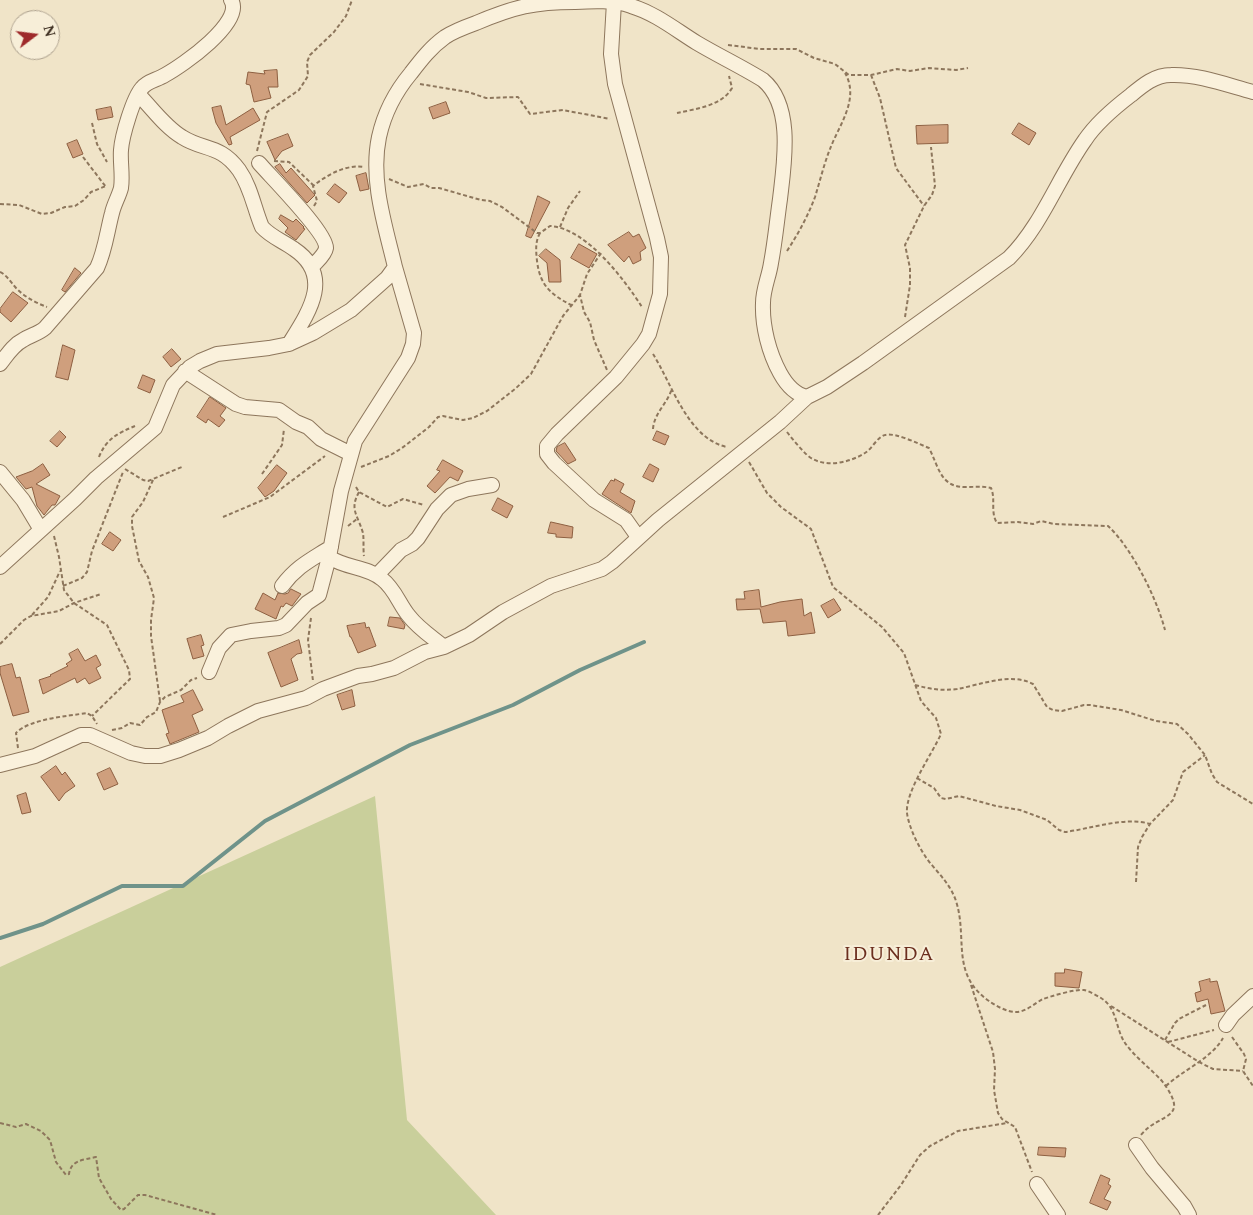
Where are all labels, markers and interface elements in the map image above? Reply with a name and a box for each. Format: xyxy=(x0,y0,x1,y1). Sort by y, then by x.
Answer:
north arrow xyxy=(10,10,60,60)
text: N xyxy=(37,23,61,39)
district label: IDUNDA xyxy=(843,944,935,968)

